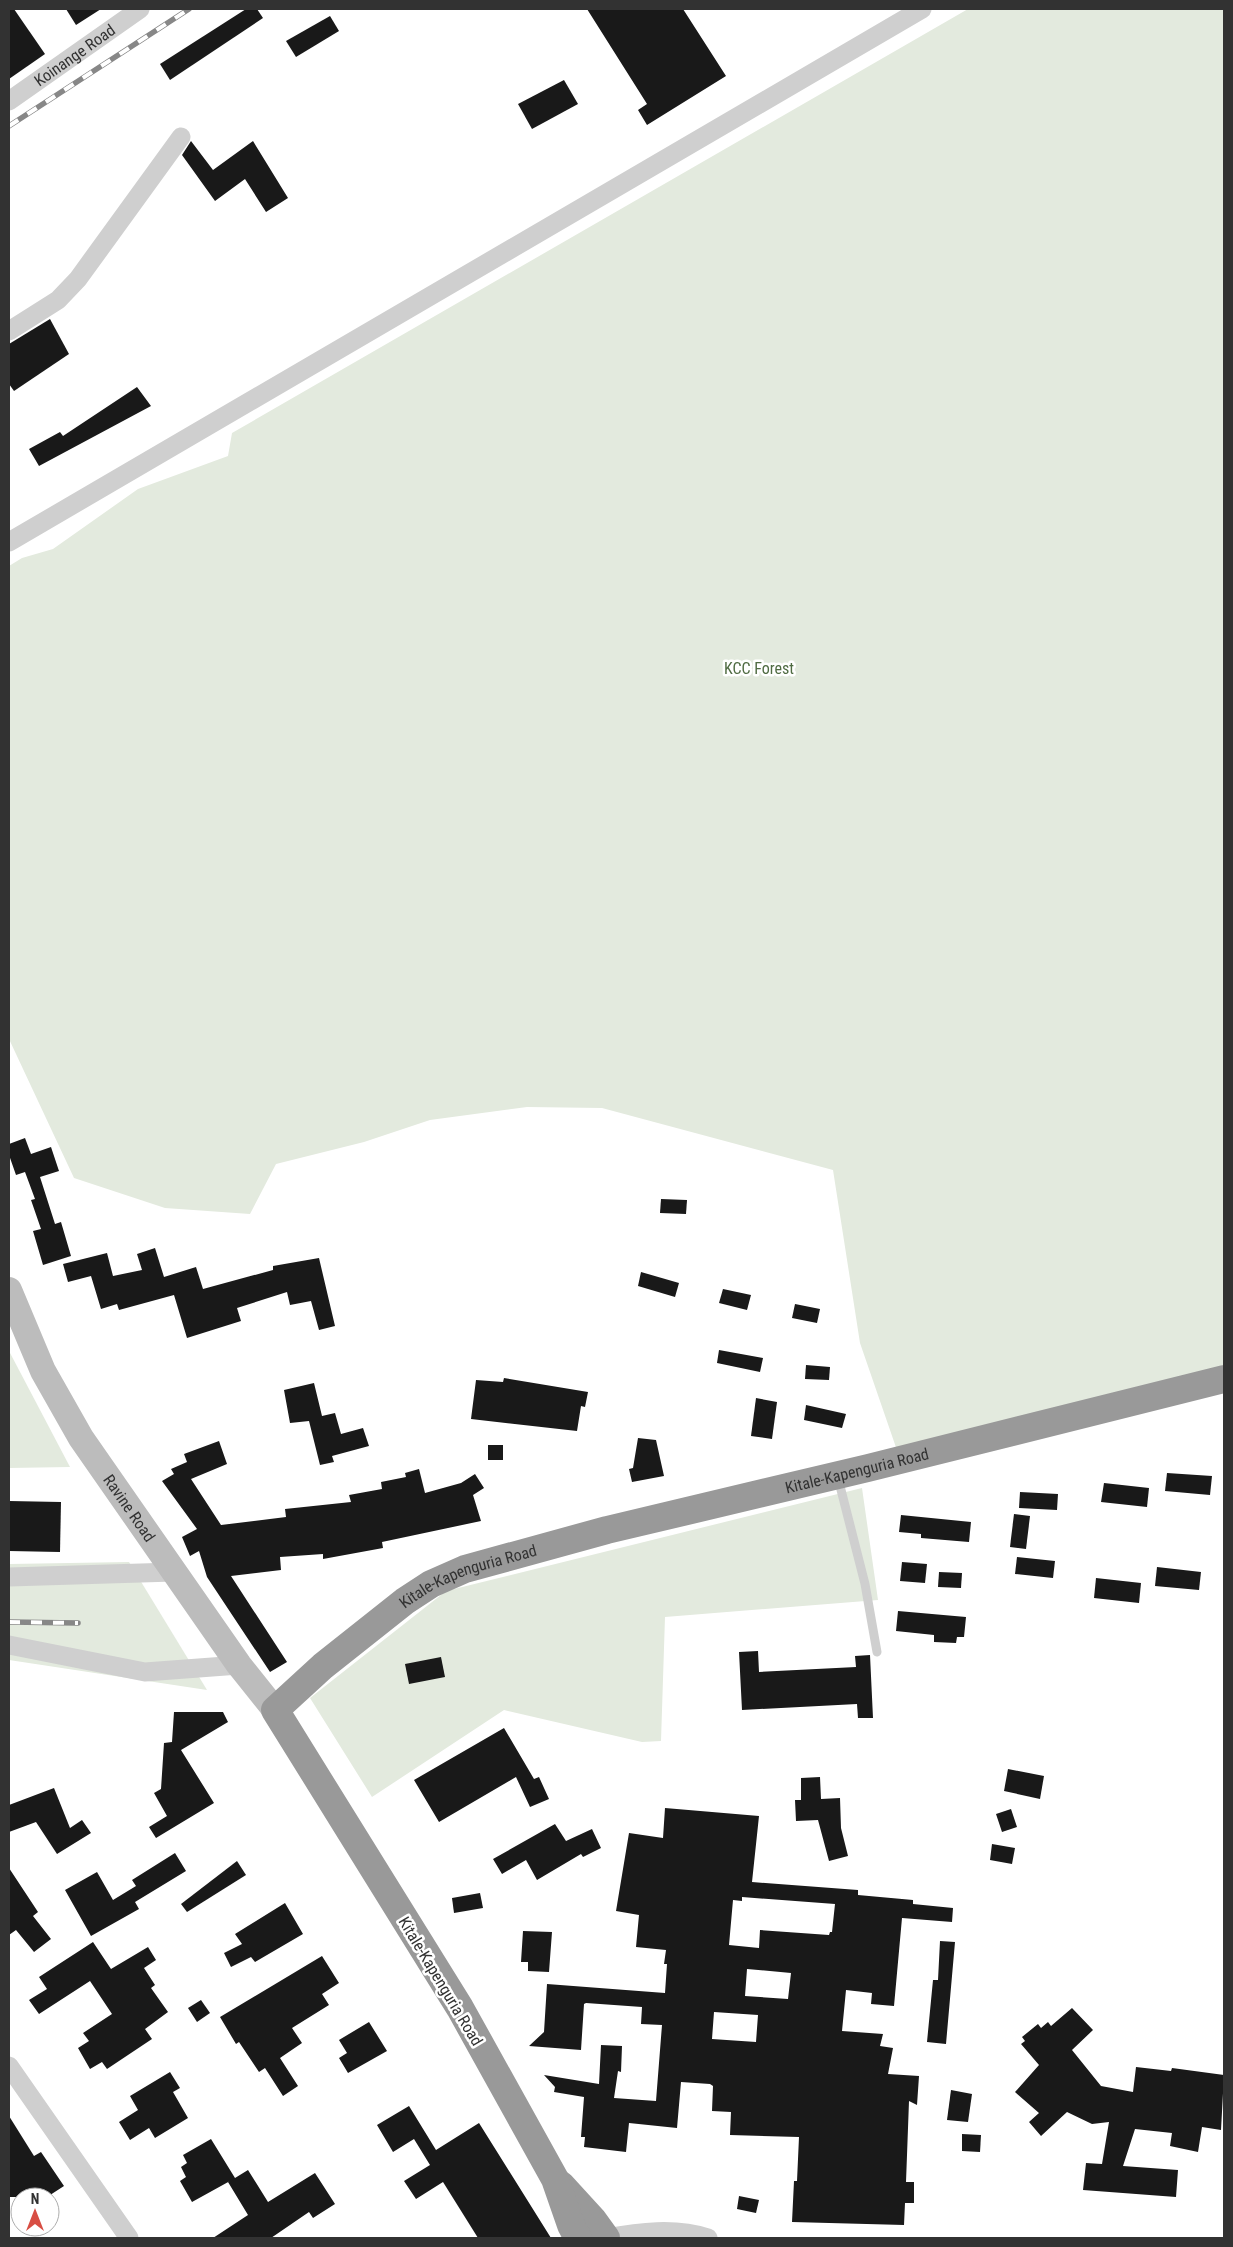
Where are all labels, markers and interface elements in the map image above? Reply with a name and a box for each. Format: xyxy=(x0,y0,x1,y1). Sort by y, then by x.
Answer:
street label: Koinange Road xyxy=(31,20,119,90)
park label: KCC Forest xyxy=(724,659,794,678)
street label: Kitale-Kapenguria Road xyxy=(783,1444,931,1497)
street label: Ravine Road xyxy=(99,1471,159,1545)
street label: Kitale-Kapenguria Road xyxy=(395,1541,539,1612)
street label: Kitale-Kapenguria Road xyxy=(395,1913,487,2049)
north arrow xyxy=(10,2187,60,2237)
text: N xyxy=(31,2191,39,2207)

